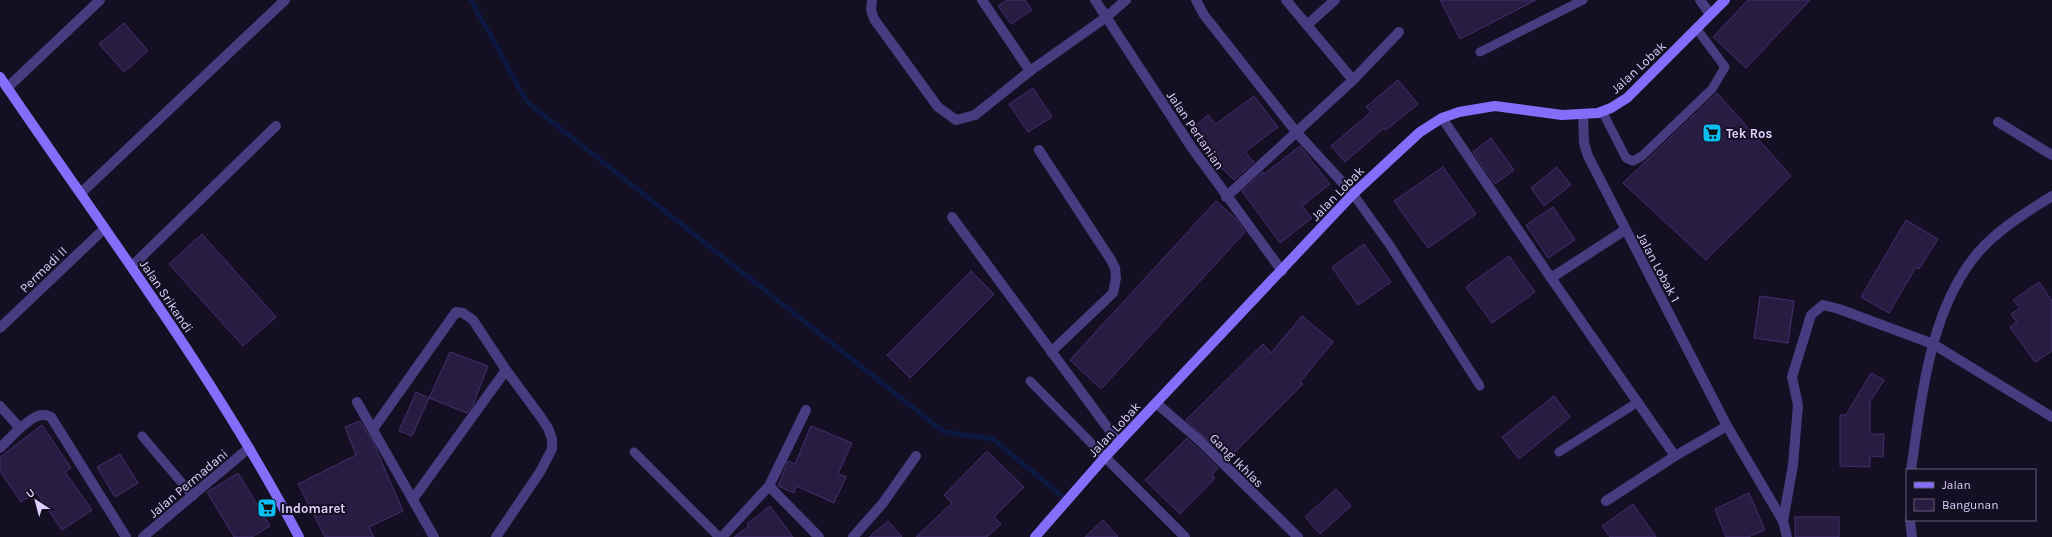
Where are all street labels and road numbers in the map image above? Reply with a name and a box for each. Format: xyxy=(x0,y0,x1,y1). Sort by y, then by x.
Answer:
street label: Jalan Lobak xyxy=(1608,38,1669,97)
street label: Jalan Pertanian xyxy=(1164,88,1227,172)
street label: Jalan Lobak xyxy=(1308,163,1367,224)
street label: Jalan Lobak 1 xyxy=(1634,230,1683,305)
street label: Permadi II xyxy=(17,243,70,296)
street label: Jalan Srikandi xyxy=(137,257,196,335)
street label: Jalan Lobak xyxy=(1085,399,1144,460)
street label: Gang Ikhlas xyxy=(1207,430,1267,491)
street label: Jalan Permadani xyxy=(146,446,231,521)

